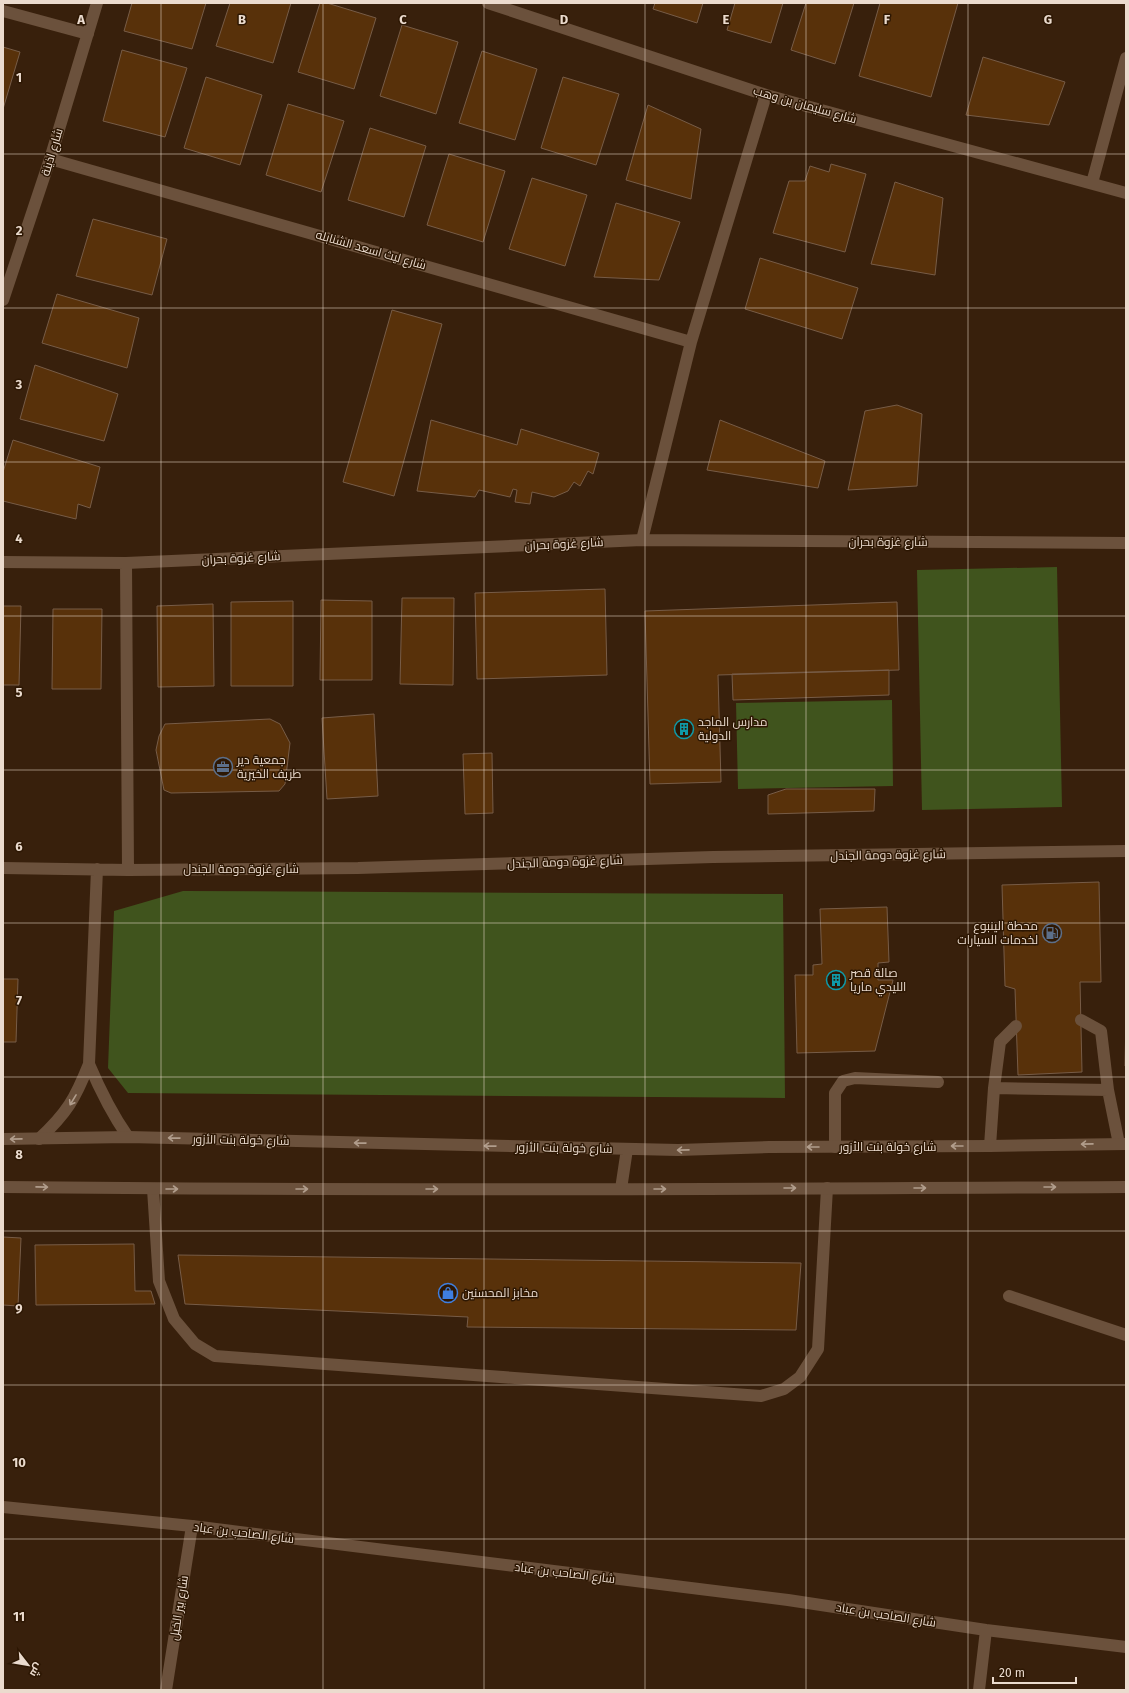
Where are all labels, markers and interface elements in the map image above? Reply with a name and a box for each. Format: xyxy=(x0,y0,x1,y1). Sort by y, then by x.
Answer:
text: A xyxy=(76,12,85,27)
text: B xyxy=(238,12,246,27)
text: C xyxy=(399,12,407,27)
text: D xyxy=(560,12,569,27)
text: E xyxy=(723,12,730,27)
text: F xyxy=(884,12,891,27)
text: G xyxy=(1044,12,1052,27)
text: 1 xyxy=(16,70,22,85)
street label: شارع سليمان بن وهب xyxy=(751,84,858,127)
street label: شارع اذينة xyxy=(38,126,67,178)
text: 2 xyxy=(16,223,23,238)
street label: شارع ليث اسعد الشنابله xyxy=(314,228,428,273)
text: 3 xyxy=(15,377,23,392)
text: 4 xyxy=(15,531,23,546)
street label: شارع غزوة بحران xyxy=(524,535,604,554)
street label: شارع غزوة بحران xyxy=(848,535,928,550)
street label: شارع غزوة بحران xyxy=(201,549,281,568)
text: 5 xyxy=(16,685,23,700)
place label: مدارس الماجد الدولية xyxy=(698,715,767,743)
building icon: مدارس الماجد الدولية xyxy=(673,718,695,740)
place label: جمعية دير طريف الخيرية xyxy=(236,753,302,781)
office icon: جمعية دير طريف الخيرية xyxy=(212,756,234,778)
text: 6 xyxy=(15,839,23,854)
street label: شارع غزوة دومة الجندل xyxy=(830,847,946,864)
street label: شارع غزوة دومة الجندل xyxy=(507,853,623,872)
street label: شارع غزوة دومة الجندل xyxy=(183,862,299,877)
place label: محطة الينبوع لخدمات السيارات xyxy=(957,919,1038,947)
fuel station icon: محطة الينبوع لخدمات السيارات xyxy=(1041,922,1063,944)
place label: صالة قصر الليدي ماريا xyxy=(849,966,906,997)
building icon: صالة قصر الليدي ماريا xyxy=(825,969,847,991)
text: 7 xyxy=(16,993,22,1008)
one-way arrow xyxy=(69,1094,77,1106)
street label: شارع خولة بنت الأزور xyxy=(191,1132,290,1149)
one-way arrow xyxy=(10,1135,23,1143)
one-way arrow xyxy=(168,1135,181,1142)
one-way arrow xyxy=(354,1139,367,1147)
street label: شارع خولة بنت الأزور xyxy=(514,1140,613,1157)
street label: شارع خولة بنت الأزور xyxy=(839,1140,937,1155)
one-way arrow xyxy=(1081,1141,1094,1148)
one-way arrow xyxy=(484,1142,497,1150)
one-way arrow xyxy=(951,1142,964,1150)
one-way arrow xyxy=(807,1143,820,1151)
one-way arrow xyxy=(677,1146,690,1153)
text: 8 xyxy=(15,1147,23,1162)
one-way arrow xyxy=(35,1183,48,1191)
one-way arrow xyxy=(1043,1183,1056,1191)
one-way arrow xyxy=(783,1184,796,1192)
one-way arrow xyxy=(913,1184,926,1192)
one-way arrow xyxy=(165,1185,178,1193)
one-way arrow xyxy=(295,1185,308,1193)
one-way arrow xyxy=(425,1185,438,1193)
one-way arrow xyxy=(653,1185,666,1193)
shop icon: مخابز المحسنين xyxy=(437,1282,459,1304)
place label: مخابز المحسنين xyxy=(462,1286,538,1300)
text: 9 xyxy=(15,1301,23,1316)
text: 10 xyxy=(12,1455,26,1470)
street label: شارع الصاحب بن عباد xyxy=(193,1520,295,1547)
street label: شارع الصاحب بن عباد xyxy=(514,1560,616,1587)
street label: شارع بير الخيل xyxy=(167,1574,192,1642)
street label: شارع الصاحب بن عباد xyxy=(835,1600,937,1631)
text: 11 xyxy=(13,1609,25,1624)
north arrow xyxy=(8,1645,48,1685)
scale bar xyxy=(993,1659,1076,1685)
text: ش xyxy=(27,1660,45,1679)
text: 20 m xyxy=(999,1666,1025,1680)

